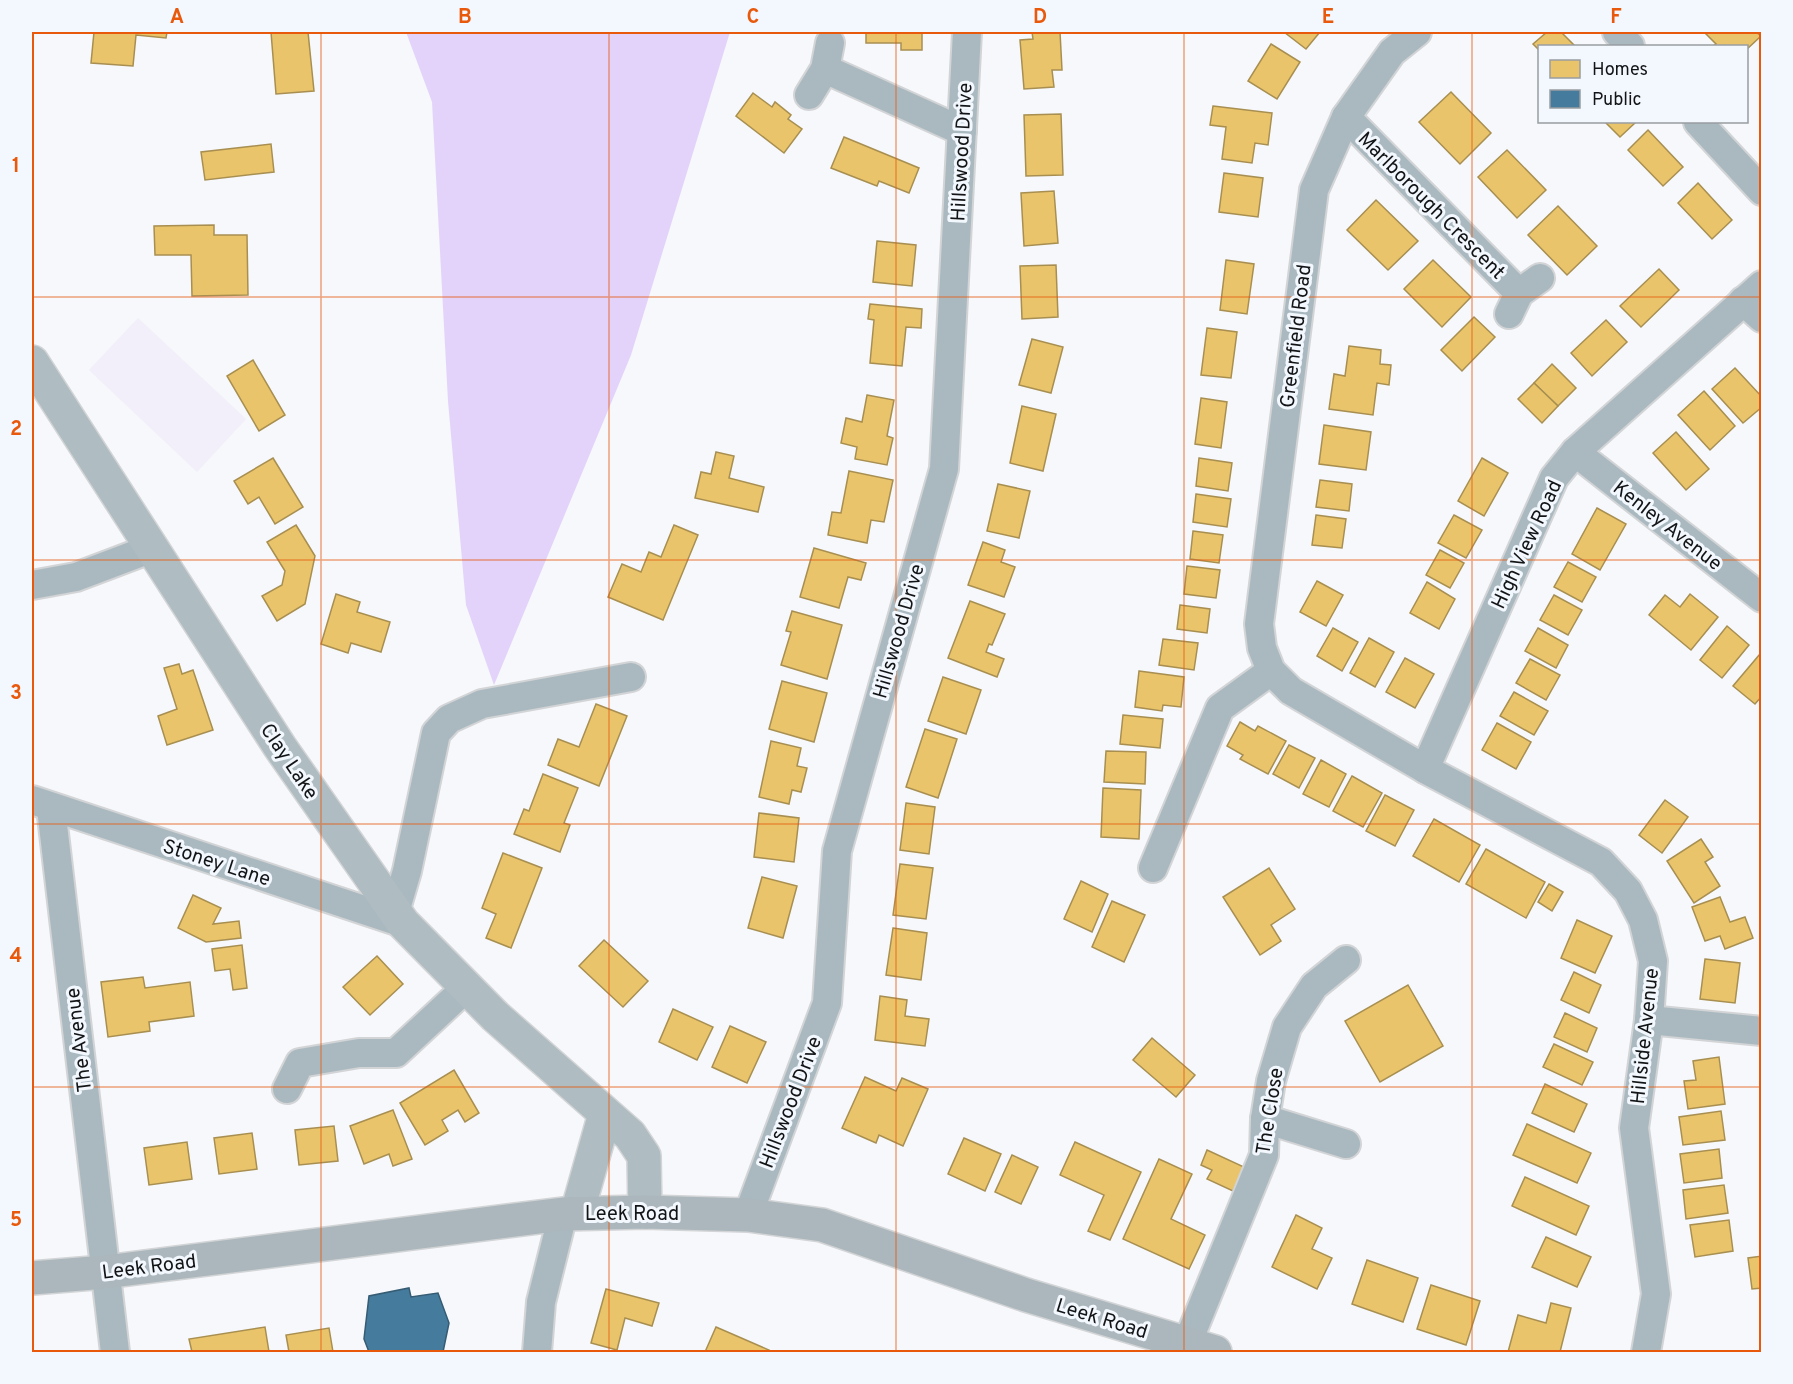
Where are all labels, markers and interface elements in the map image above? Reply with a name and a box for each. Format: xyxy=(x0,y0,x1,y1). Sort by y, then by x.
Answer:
text: A xyxy=(170,5,184,31)
text: B xyxy=(458,5,472,31)
text: C xyxy=(747,5,759,31)
text: D xyxy=(1033,5,1047,31)
text: E xyxy=(1322,5,1334,31)
text: F xyxy=(1610,5,1622,31)
legend xyxy=(1538,45,1748,123)
text: Homes xyxy=(1592,59,1648,82)
street label: Hillswood Drive xyxy=(946,82,980,222)
text: Public xyxy=(1592,89,1642,112)
street label: Marlborough Crescent xyxy=(1351,127,1510,286)
text: 1 xyxy=(12,154,20,180)
street label: Greenfield Road xyxy=(1275,263,1319,409)
text: 2 xyxy=(10,417,22,443)
street label: High View Road xyxy=(1487,476,1569,614)
street label: Kenley Avenue xyxy=(1607,476,1727,577)
street label: Hillswood Drive xyxy=(868,561,932,702)
text: 3 xyxy=(10,681,22,707)
street label: Clay Lake xyxy=(253,719,323,805)
street label: Stoney Lane xyxy=(159,834,274,894)
text: 4 xyxy=(10,944,22,970)
street label: Hillside Avenue xyxy=(1626,967,1666,1106)
street label: The Avenue xyxy=(61,986,99,1093)
street label: Hillswood Drive xyxy=(755,1033,829,1172)
street label: The Close xyxy=(1251,1066,1291,1157)
street label: Leek Road xyxy=(585,1202,679,1228)
text: 5 xyxy=(10,1208,22,1234)
street label: Leek Road xyxy=(101,1249,198,1287)
street label: Leek Road xyxy=(1052,1294,1150,1346)

